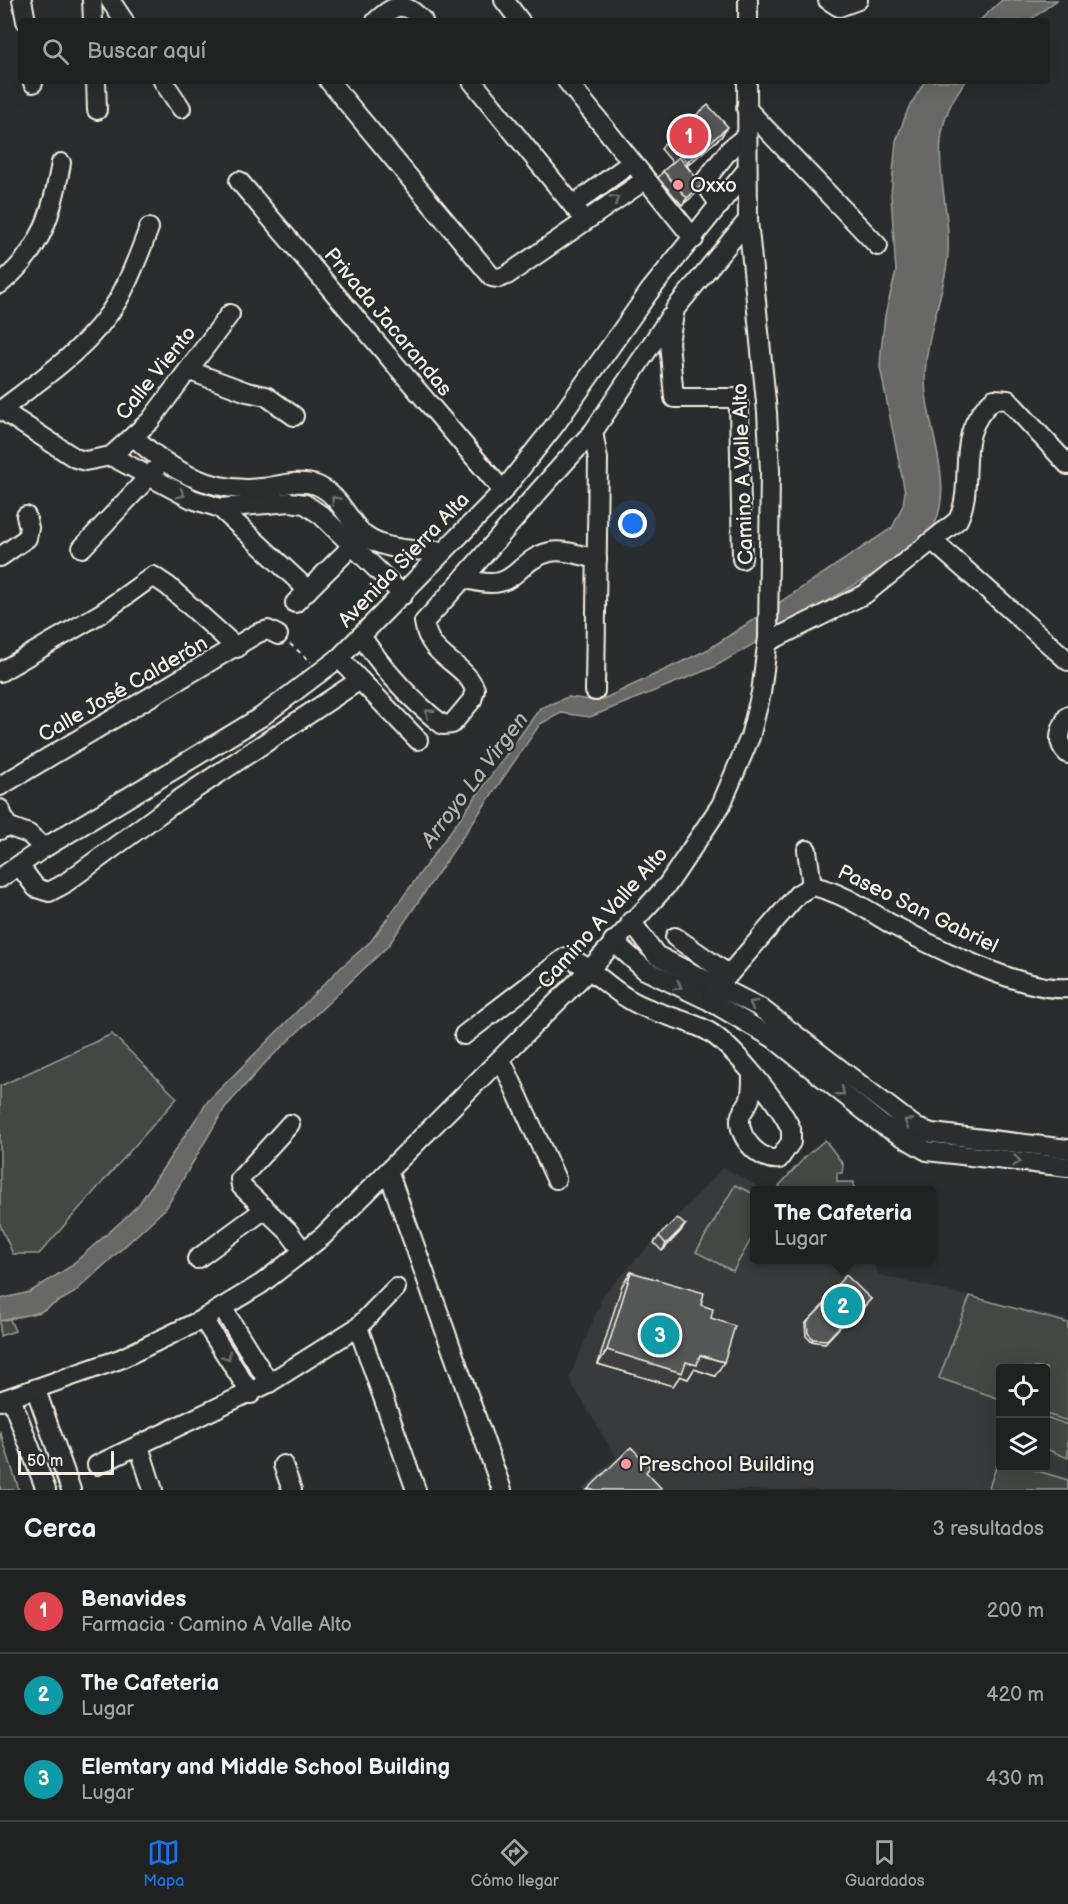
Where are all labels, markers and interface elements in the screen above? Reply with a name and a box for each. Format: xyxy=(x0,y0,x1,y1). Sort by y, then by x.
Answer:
search box xyxy=(18,18,1050,84)
icon: search xyxy=(39,35,72,68)
text: Buscar aquí xyxy=(87,38,206,65)
pin: 1 xyxy=(670,114,708,158)
place label: Oxxo xyxy=(690,173,737,198)
marker: Oxxo xyxy=(671,178,685,192)
one-way arrow xyxy=(608,196,619,207)
street label: Privada Jacarandas xyxy=(319,243,457,401)
street label: Calle Viento xyxy=(111,321,201,425)
street label: Camino A Valle Alto xyxy=(727,382,759,566)
one-way arrow xyxy=(175,487,186,498)
street label: Avenida Sierra Alta xyxy=(333,487,475,633)
one-way arrow xyxy=(331,496,342,507)
your location xyxy=(618,509,647,538)
street label: Calle José Calderón xyxy=(34,630,212,748)
water label: Arroyo La Virgen xyxy=(415,707,535,854)
one-way arrow xyxy=(425,710,436,721)
street label: Camino A Valle Alto xyxy=(533,842,673,994)
street label: Paseo San Gabriel xyxy=(834,859,1002,959)
one-way arrow xyxy=(672,978,683,990)
one-way arrow xyxy=(748,1000,759,1012)
one-way arrow xyxy=(834,1085,845,1096)
one-way arrow xyxy=(904,1118,915,1129)
one-way arrow xyxy=(1012,1154,1022,1167)
popup xyxy=(750,1186,936,1264)
text: The Cafeteria xyxy=(774,1200,912,1227)
text: Lugar xyxy=(774,1227,827,1251)
pin: 2 xyxy=(824,1284,862,1328)
pin: 3 xyxy=(640,1312,680,1358)
one-way arrow xyxy=(220,1350,231,1361)
map controls xyxy=(996,1364,1050,1472)
button: locate xyxy=(996,1364,1050,1418)
button: layers xyxy=(996,1418,1050,1472)
scale bar xyxy=(18,1448,114,1476)
text: 50 m xyxy=(27,1452,63,1471)
place label: Preschool Building xyxy=(638,1452,815,1477)
marker: Preschool Building xyxy=(619,1457,633,1471)
text: Cerca xyxy=(24,1514,96,1545)
text: 3 resultados xyxy=(933,1517,1044,1541)
text: Benavides xyxy=(81,1586,186,1613)
text: 1 xyxy=(39,1599,48,1623)
text: 200 m xyxy=(987,1599,1044,1623)
text: Farmacia · Camino A Valle Alto xyxy=(81,1613,352,1637)
text: The Cafeteria xyxy=(81,1670,219,1697)
text: 2 xyxy=(38,1683,49,1707)
text: 420 m xyxy=(986,1683,1044,1707)
text: Lugar xyxy=(81,1697,134,1721)
text: Elemtary and Middle School Building xyxy=(81,1754,450,1781)
text: 3 xyxy=(38,1767,49,1791)
text: 430 m xyxy=(986,1767,1044,1791)
text: Lugar xyxy=(81,1781,134,1805)
tab: Mapa xyxy=(143,1836,184,1891)
tab: Cómo llegar xyxy=(471,1836,559,1891)
tab: Guardados xyxy=(845,1836,925,1891)

